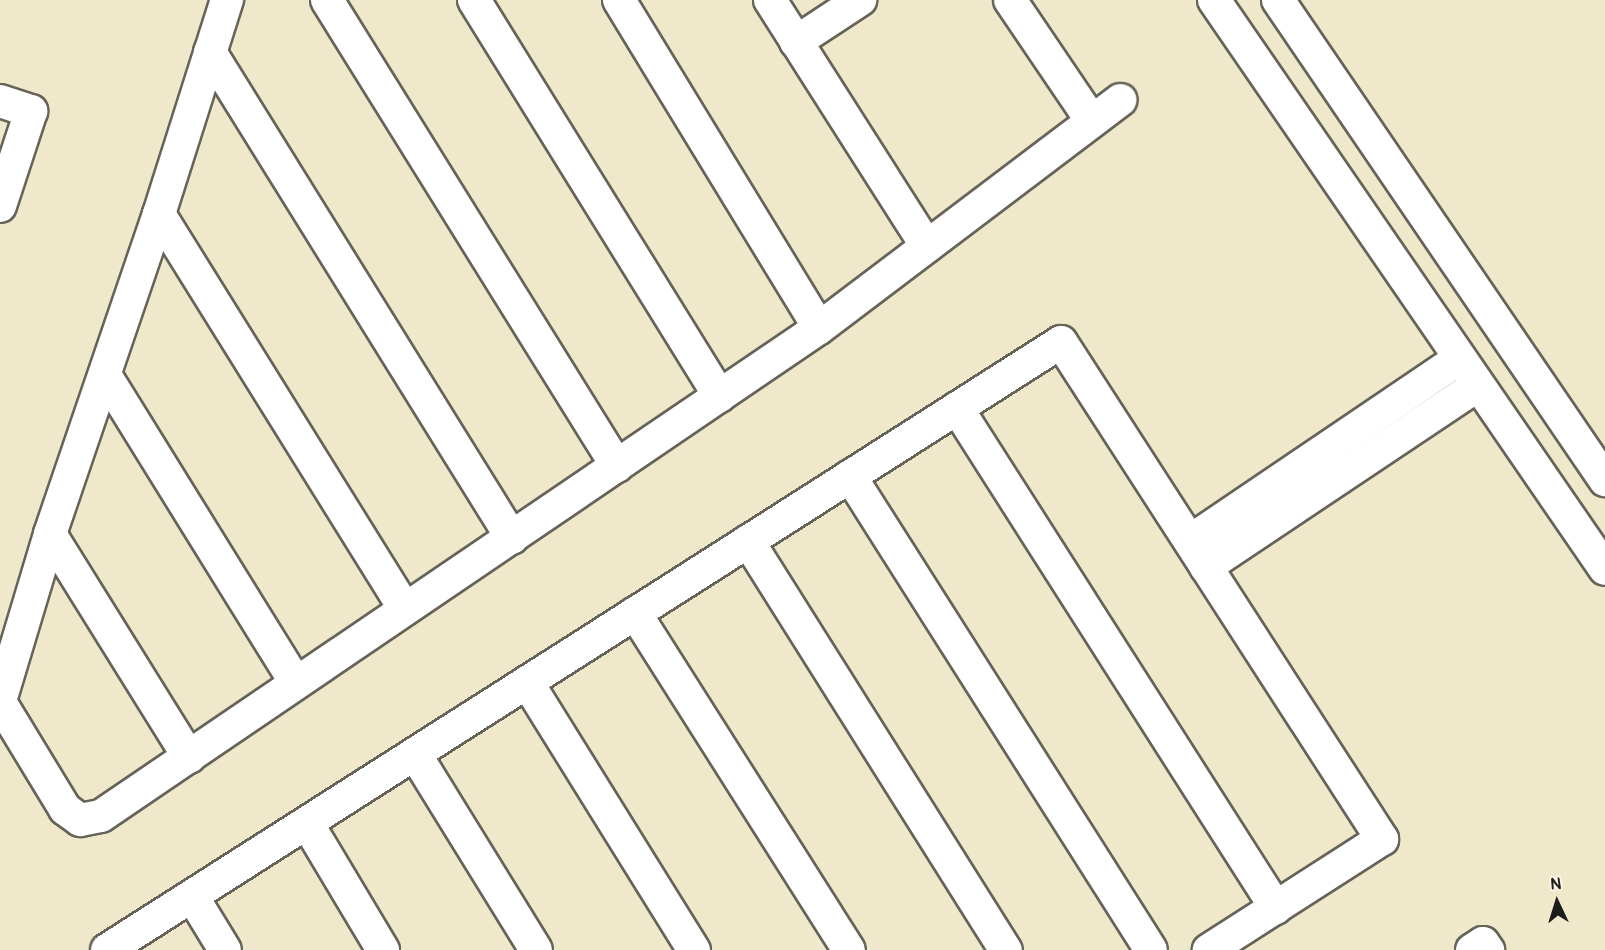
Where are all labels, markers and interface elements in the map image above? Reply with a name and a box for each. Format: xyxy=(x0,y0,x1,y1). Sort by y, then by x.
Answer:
north arrow xyxy=(1527,872,1587,932)
text: N xyxy=(1550,874,1562,894)

